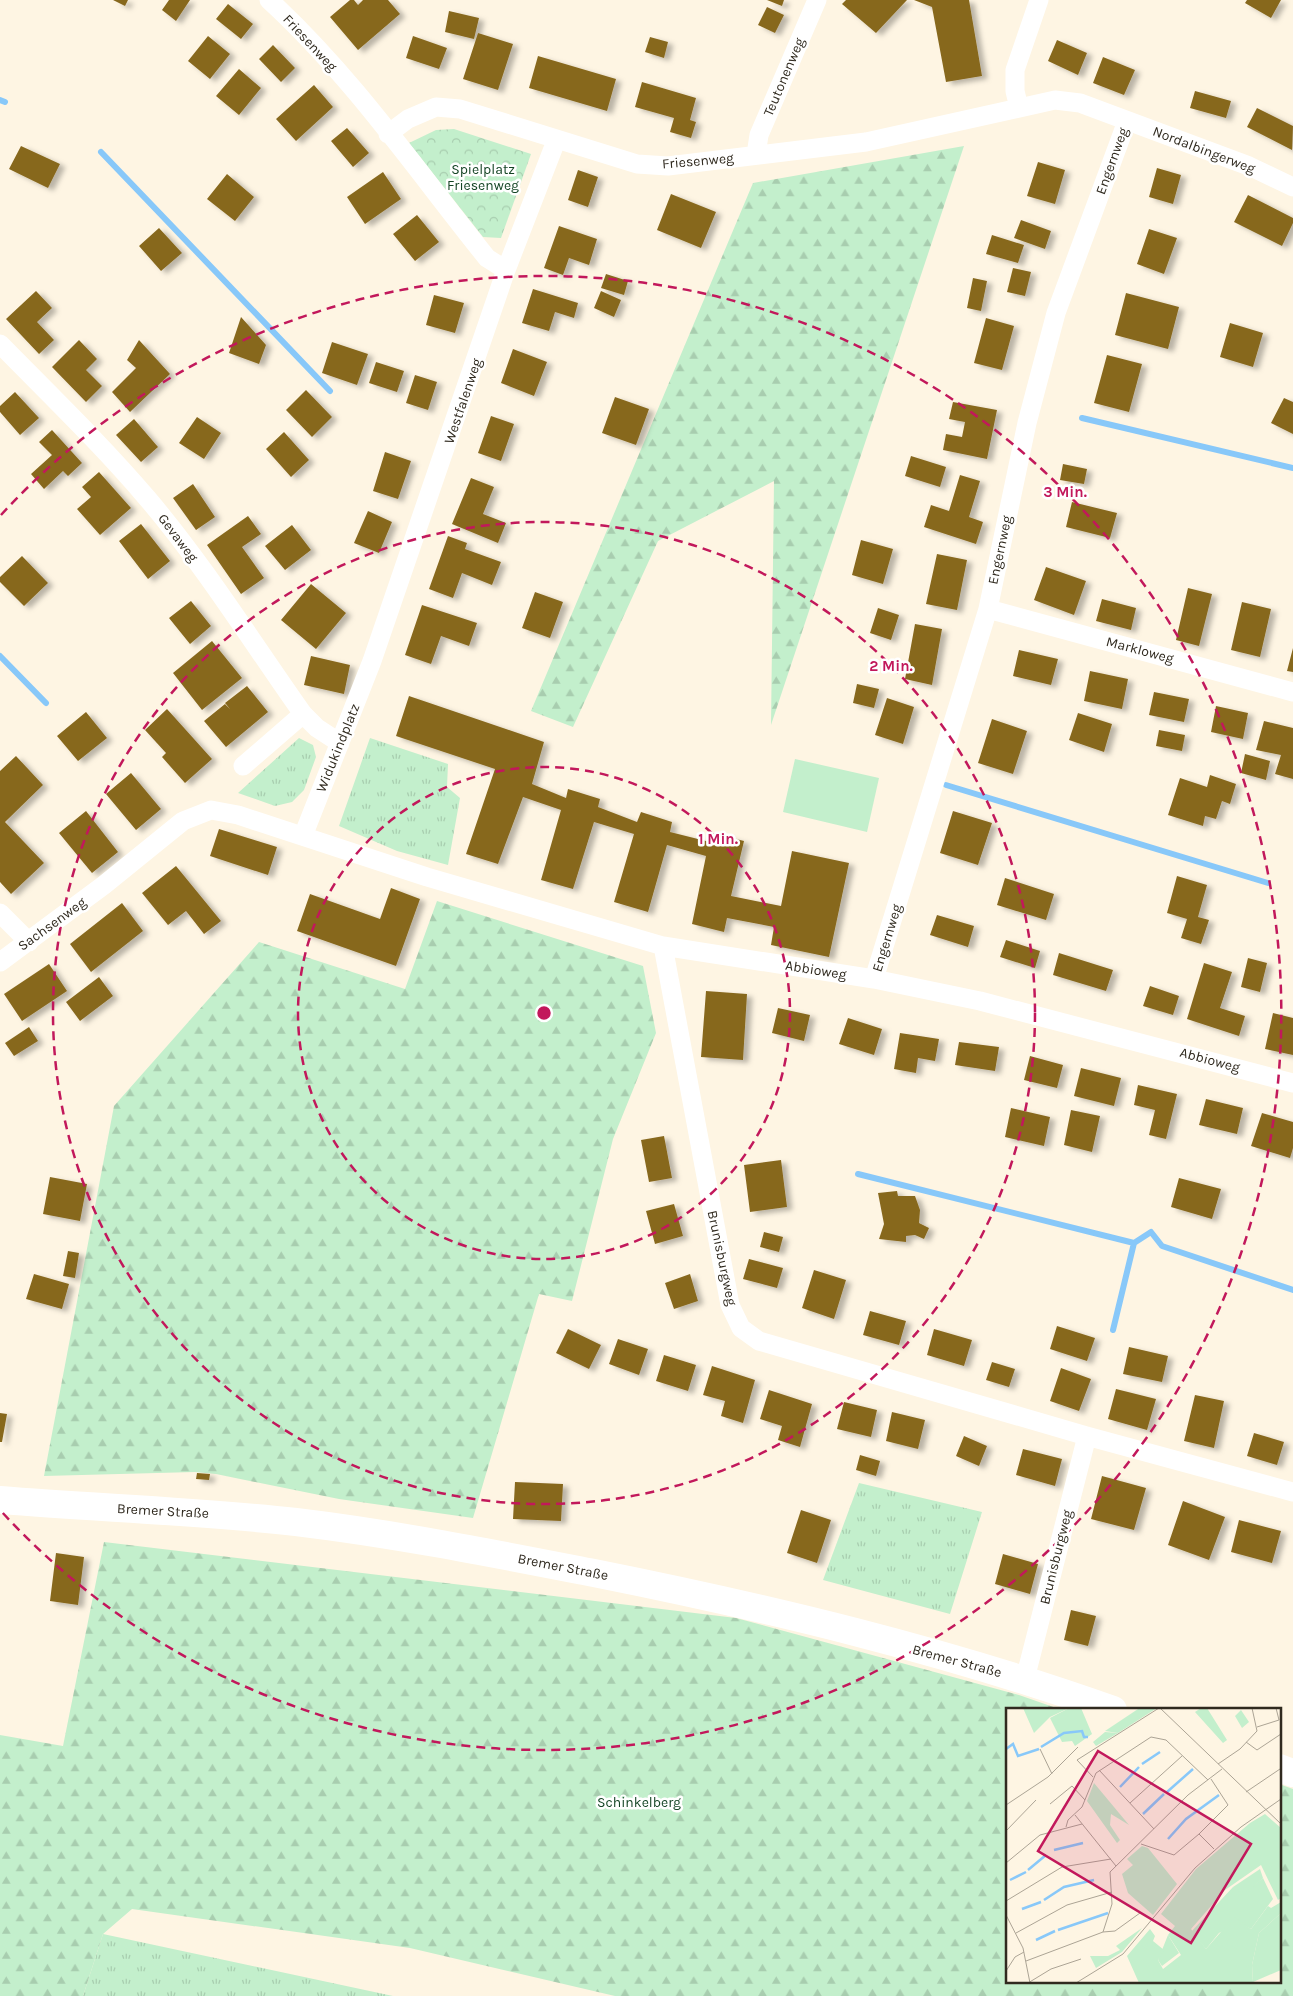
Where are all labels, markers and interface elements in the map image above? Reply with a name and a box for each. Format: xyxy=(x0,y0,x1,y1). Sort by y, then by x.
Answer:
street label: Friesenweg xyxy=(279,11,341,75)
street label: Teutonenweg xyxy=(760,35,808,119)
street label: Nordalbingerweg xyxy=(1150,123,1258,177)
street label: Engernweg xyxy=(1092,125,1132,197)
street label: Friesenweg xyxy=(661,149,735,173)
park label: Spielplatz Friesenweg xyxy=(447,161,519,194)
street label: Westfalenweg xyxy=(440,356,486,446)
text: 3 Min. xyxy=(1043,483,1087,501)
street label: Gevaweg xyxy=(154,510,202,566)
street label: Engernweg xyxy=(984,514,1016,586)
street label: Markloweg xyxy=(1104,633,1176,667)
text: 2 Min. xyxy=(869,657,913,675)
street label: Widukindplatz xyxy=(313,701,363,795)
text: 1 Min. xyxy=(698,830,738,848)
street label: Sachsenweg xyxy=(15,894,89,954)
street label: Engernweg xyxy=(869,902,905,974)
street label: Abbioweg xyxy=(784,957,848,983)
centre of rings xyxy=(535,1004,553,1022)
street label: Abbioweg xyxy=(1178,1044,1242,1076)
street label: Brunisburgweg xyxy=(704,1209,740,1307)
street label: Bremer Straße xyxy=(117,1500,209,1522)
street label: Brunisburgweg xyxy=(1036,1508,1076,1606)
street label: Bremer Straße xyxy=(516,1550,610,1584)
street label: Bremer Straße xyxy=(910,1641,1004,1681)
inset map xyxy=(1006,1708,1280,1984)
park label: Schinkelberg xyxy=(597,1794,681,1811)

